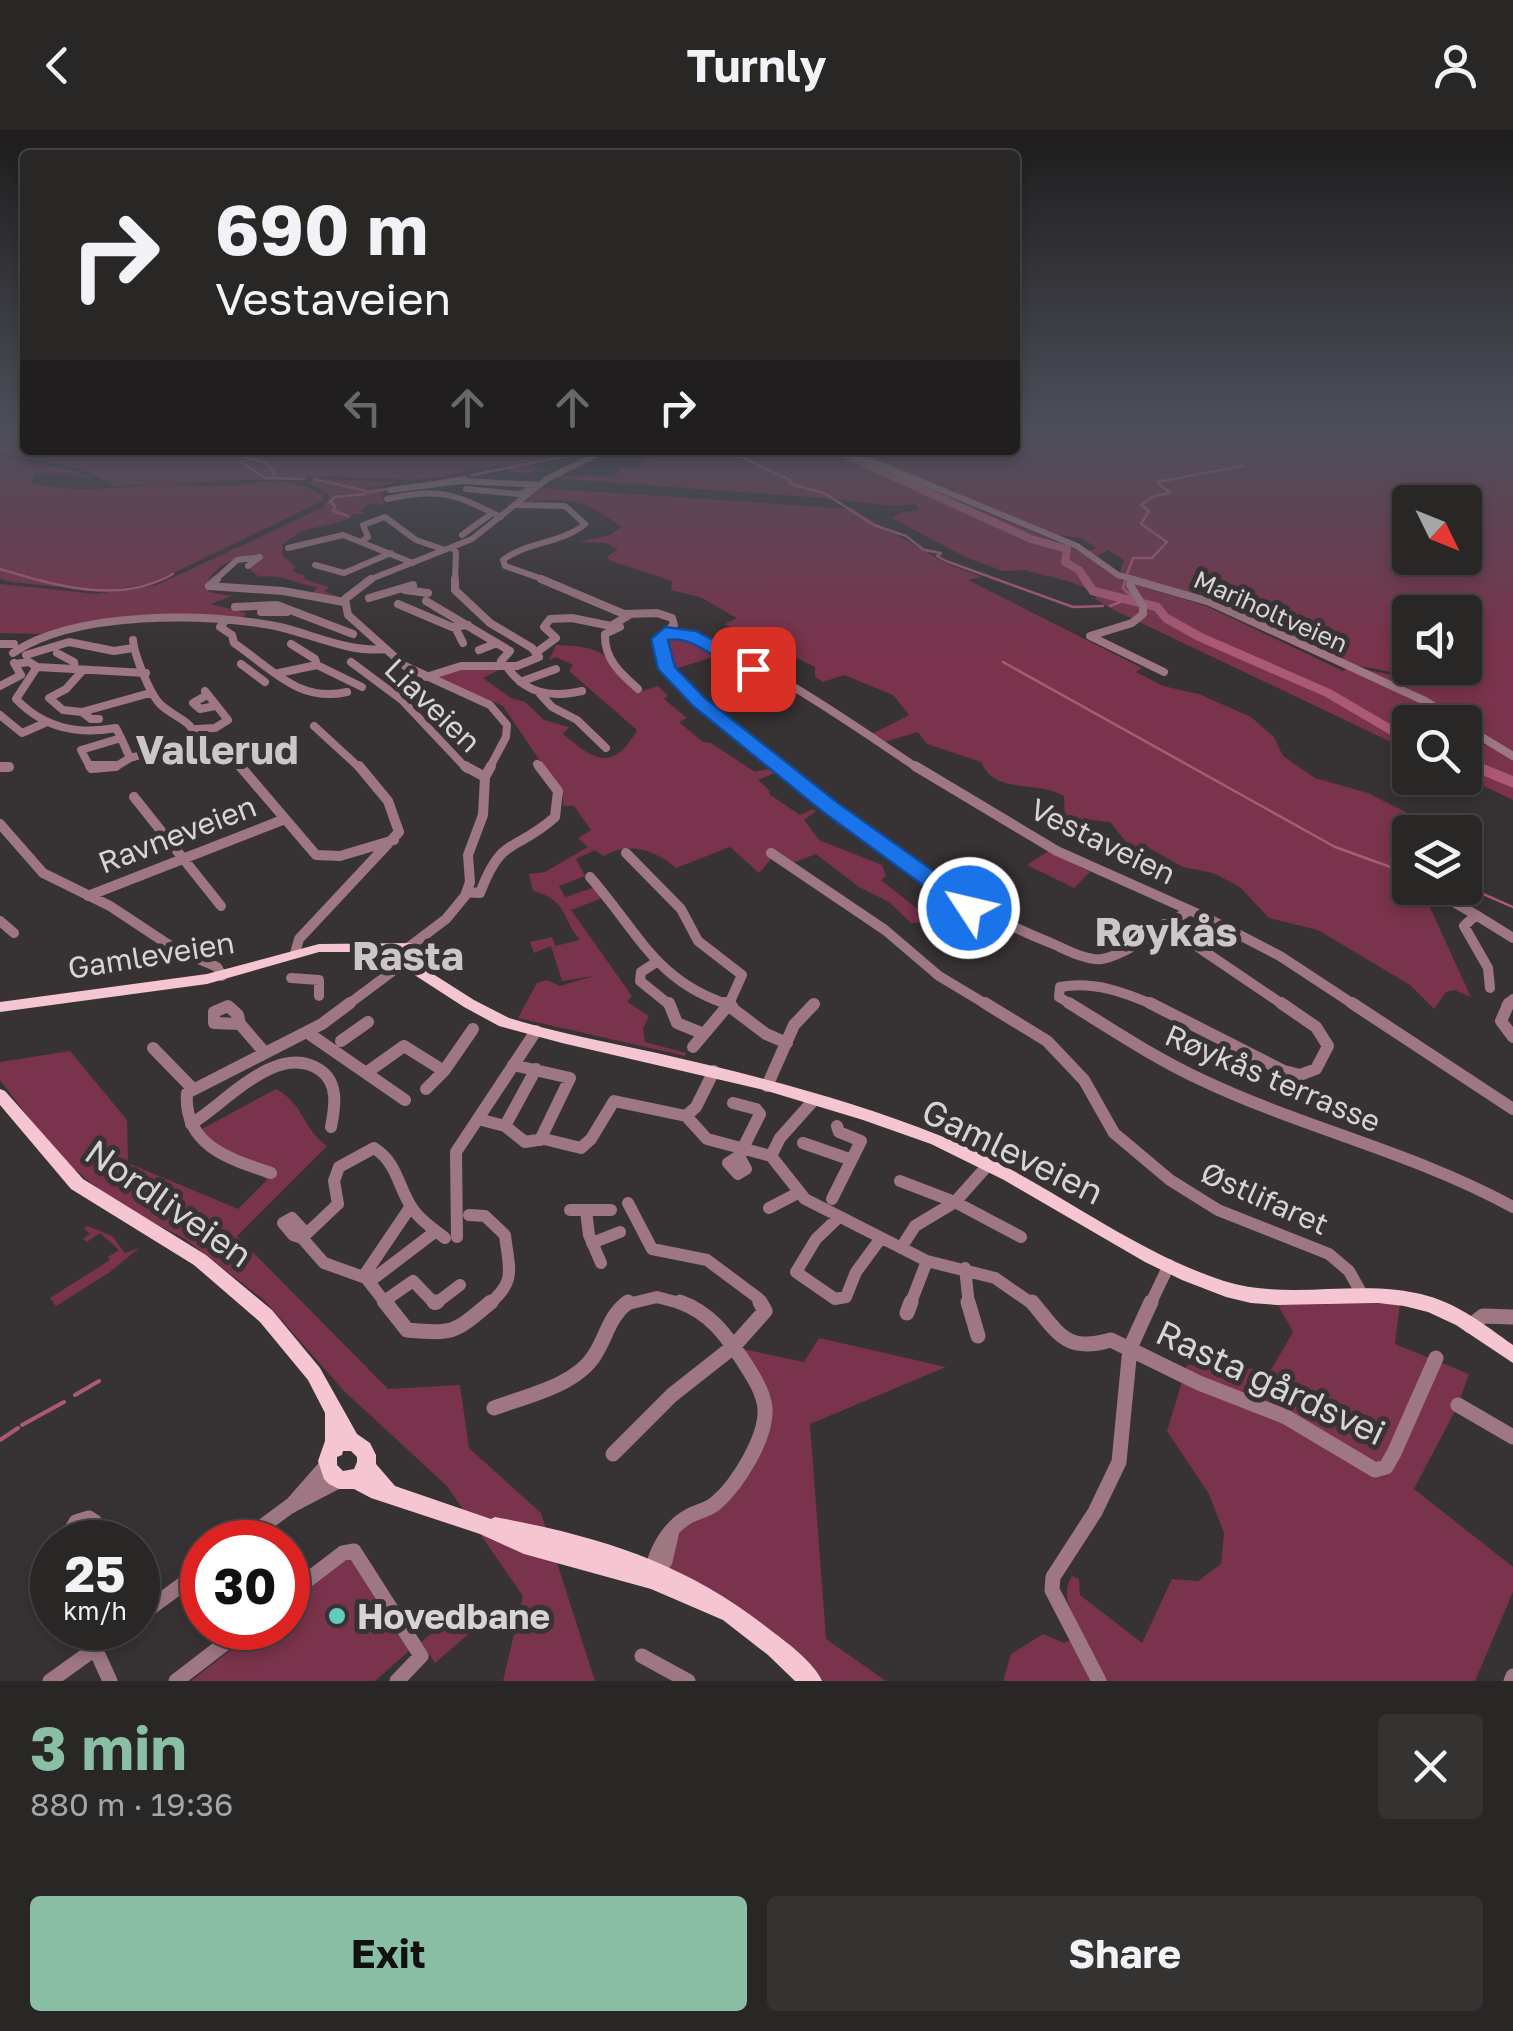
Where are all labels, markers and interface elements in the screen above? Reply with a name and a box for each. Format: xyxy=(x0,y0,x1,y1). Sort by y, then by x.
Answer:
icon: back xyxy=(30,38,85,93)
text: Turnly xyxy=(686,38,827,92)
icon: person xyxy=(1428,38,1483,93)
text: 690 m xyxy=(215,186,428,270)
icon: right xyxy=(50,190,180,320)
text: Vestaveien xyxy=(215,271,451,325)
icon: left xyxy=(335,380,390,435)
icon: ahead xyxy=(440,380,495,435)
icon: ahead xyxy=(545,380,600,435)
icon: right xyxy=(650,380,705,435)
north arrow xyxy=(1392,485,1482,575)
map controls xyxy=(1392,485,1482,905)
street label: Mariholtveien xyxy=(1189,563,1353,659)
button: sound xyxy=(1392,595,1482,685)
pin xyxy=(711,627,796,712)
icon: arrive xyxy=(726,642,781,697)
street label: Liaveien xyxy=(378,651,488,759)
button: search xyxy=(1392,705,1482,795)
district label: Vallerud xyxy=(135,725,299,773)
street label: Ravneveien xyxy=(93,787,261,881)
street label: Vestaveien xyxy=(1024,790,1182,892)
button: layers xyxy=(1392,815,1482,905)
position arrow xyxy=(917,856,1021,960)
district label: Røykås xyxy=(1094,907,1238,955)
street label: Gamleveien xyxy=(65,924,237,986)
district label: Rasta xyxy=(352,931,464,979)
street label: Røykås terrasse xyxy=(1160,1016,1386,1140)
street label: Gamleveien xyxy=(916,1089,1110,1213)
street label: Nordliveien xyxy=(78,1130,260,1276)
street label: Østlifaret xyxy=(1196,1154,1334,1242)
street label: Rasta gårdsvei xyxy=(1150,1311,1392,1453)
speed limit sign: 30 xyxy=(180,1520,310,1650)
text: 25 xyxy=(64,1543,125,1603)
text: km/h xyxy=(63,1595,127,1626)
place label: Hovedbane xyxy=(357,1595,550,1637)
marker: Hovedbane xyxy=(326,1605,348,1627)
text: 3 min xyxy=(30,1711,187,1783)
button: close xyxy=(1378,1714,1483,1819)
text: 880 m · 19:36 xyxy=(30,1785,233,1823)
button: Exit xyxy=(30,1896,747,2011)
button: Share xyxy=(767,1896,1483,2011)

